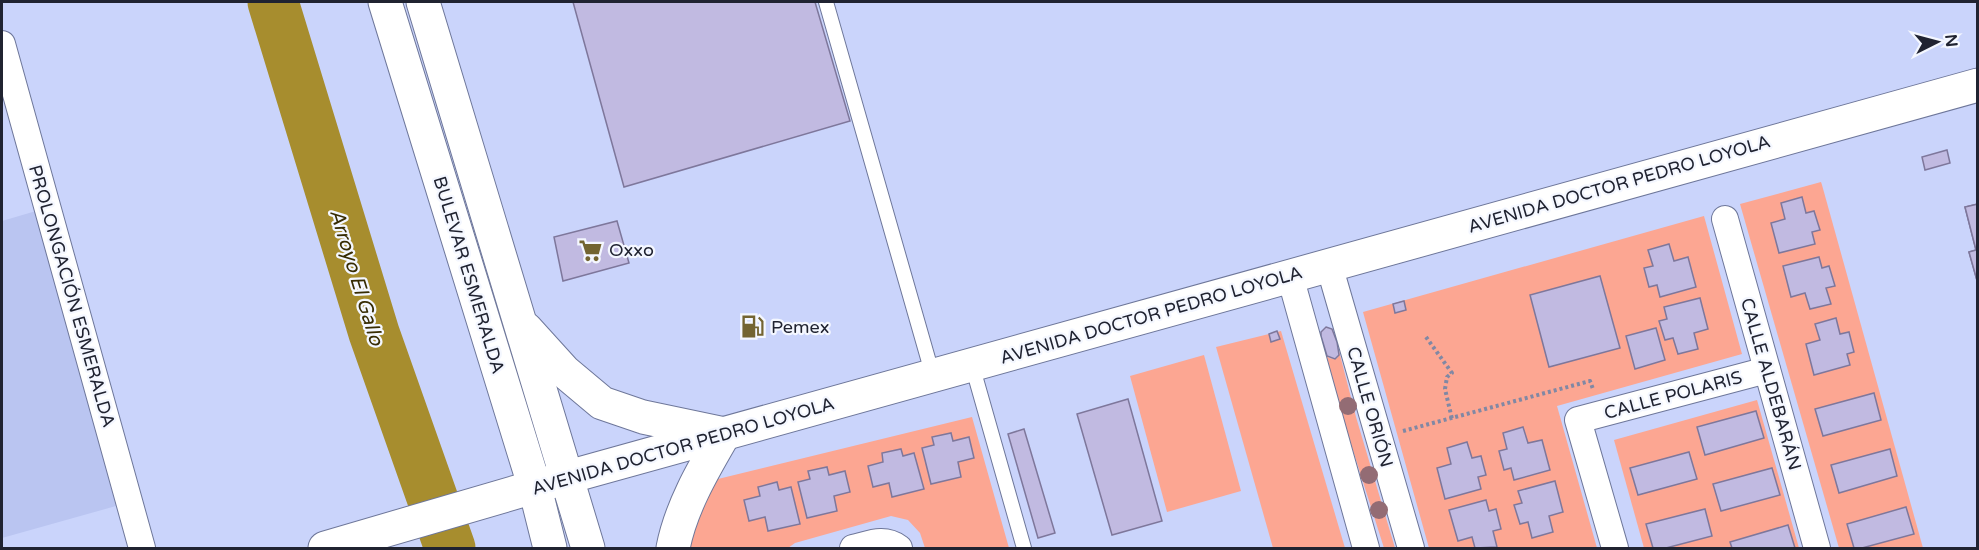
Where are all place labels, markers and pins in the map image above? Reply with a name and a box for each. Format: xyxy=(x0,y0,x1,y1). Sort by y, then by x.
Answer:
supermarket icon: Oxxo xyxy=(578,237,604,263)
place label: Oxxo xyxy=(609,239,654,261)
fuel station icon: Pemex xyxy=(740,314,766,340)
place label: Pemex xyxy=(771,316,829,338)

